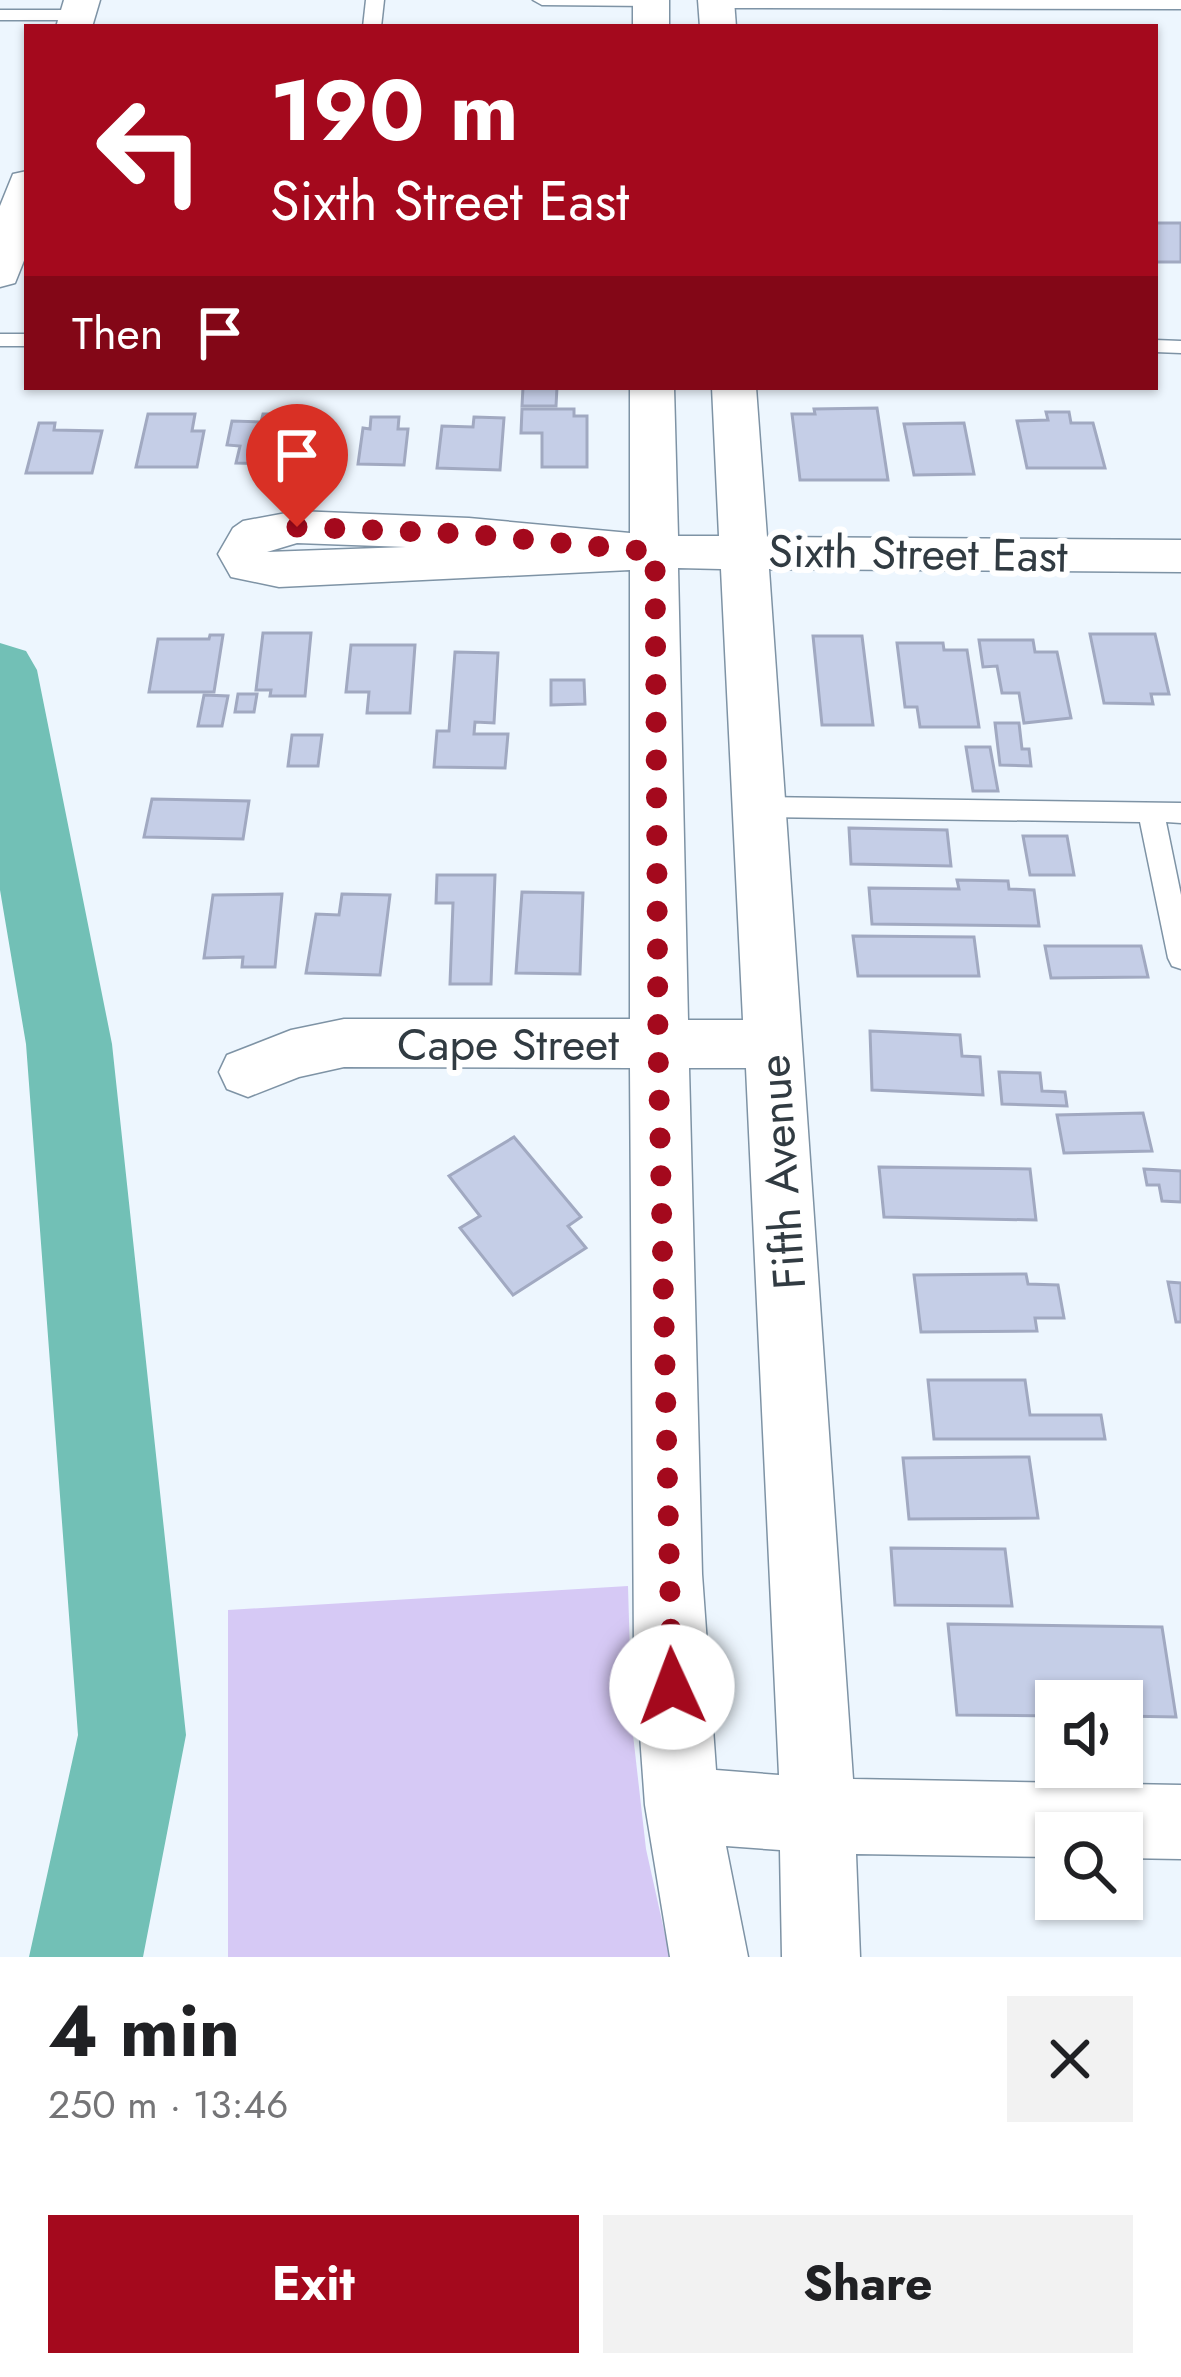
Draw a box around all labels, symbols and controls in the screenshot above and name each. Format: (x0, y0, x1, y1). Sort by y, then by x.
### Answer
text: 190 m (270, 50, 519, 172)
icon: left (72, 72, 228, 228)
text: Sixth Street East (270, 162, 629, 240)
icon: arrive (187, 300, 253, 366)
text: Then (72, 301, 163, 366)
pin (246, 404, 348, 527)
icon: arrive (264, 422, 330, 488)
street label: Sixth Street East (768, 518, 1068, 589)
street label: Cape Street (397, 1012, 619, 1077)
street label: Fifth Avenue (741, 1052, 822, 1292)
position arrow (609, 1624, 735, 1750)
map controls (1035, 1680, 1143, 1920)
button: sound (1035, 1680, 1143, 1788)
button: search (1035, 1812, 1143, 1920)
text: 4 min (48, 1979, 240, 2083)
button: close (1007, 1996, 1133, 2122)
text: 250 m · 13:46 (48, 2076, 289, 2133)
button: Exit (48, 2215, 579, 2353)
button: Share (603, 2215, 1133, 2353)

